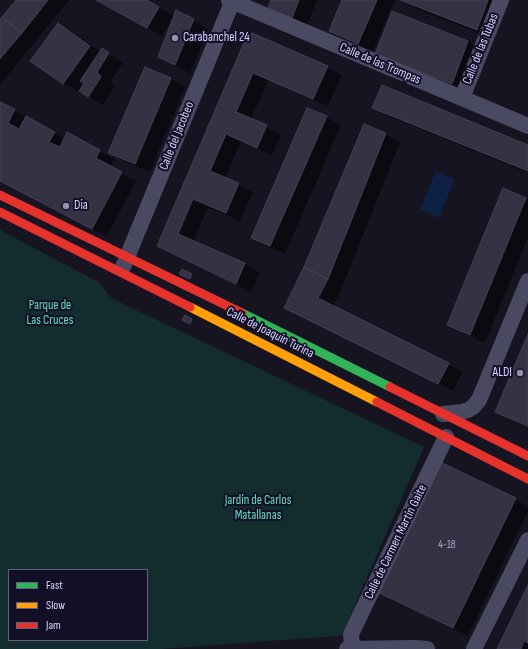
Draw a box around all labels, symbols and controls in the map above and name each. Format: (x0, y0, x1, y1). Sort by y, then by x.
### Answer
street label: Calle de las Tubas (460, 11, 502, 87)
place label: Carabanchel 24 (183, 30, 250, 46)
marker: Carabanchel 24 (170, 33, 180, 43)
street label: Calle de las Trompas (337, 40, 423, 88)
street label: Calle del Jacobeo (156, 99, 198, 173)
place label: Dia (74, 198, 88, 214)
marker: Dia (61, 201, 71, 211)
park label: Parque de Las Cruces (26, 298, 74, 329)
street label: Calle de Joaquín Turina (224, 304, 316, 362)
place label: ALDI (493, 365, 512, 381)
marker: ALDI (515, 368, 525, 378)
street label: Calle de Carmen Martín Gaite (361, 482, 431, 602)
park label: Jardín de Carlos Matallanas (225, 493, 291, 524)
house number: 4-18 (438, 538, 456, 552)
legend (8, 569, 148, 641)
text: Fast (46, 578, 63, 593)
text: Slow (46, 598, 65, 613)
text: Jam (46, 618, 61, 633)

